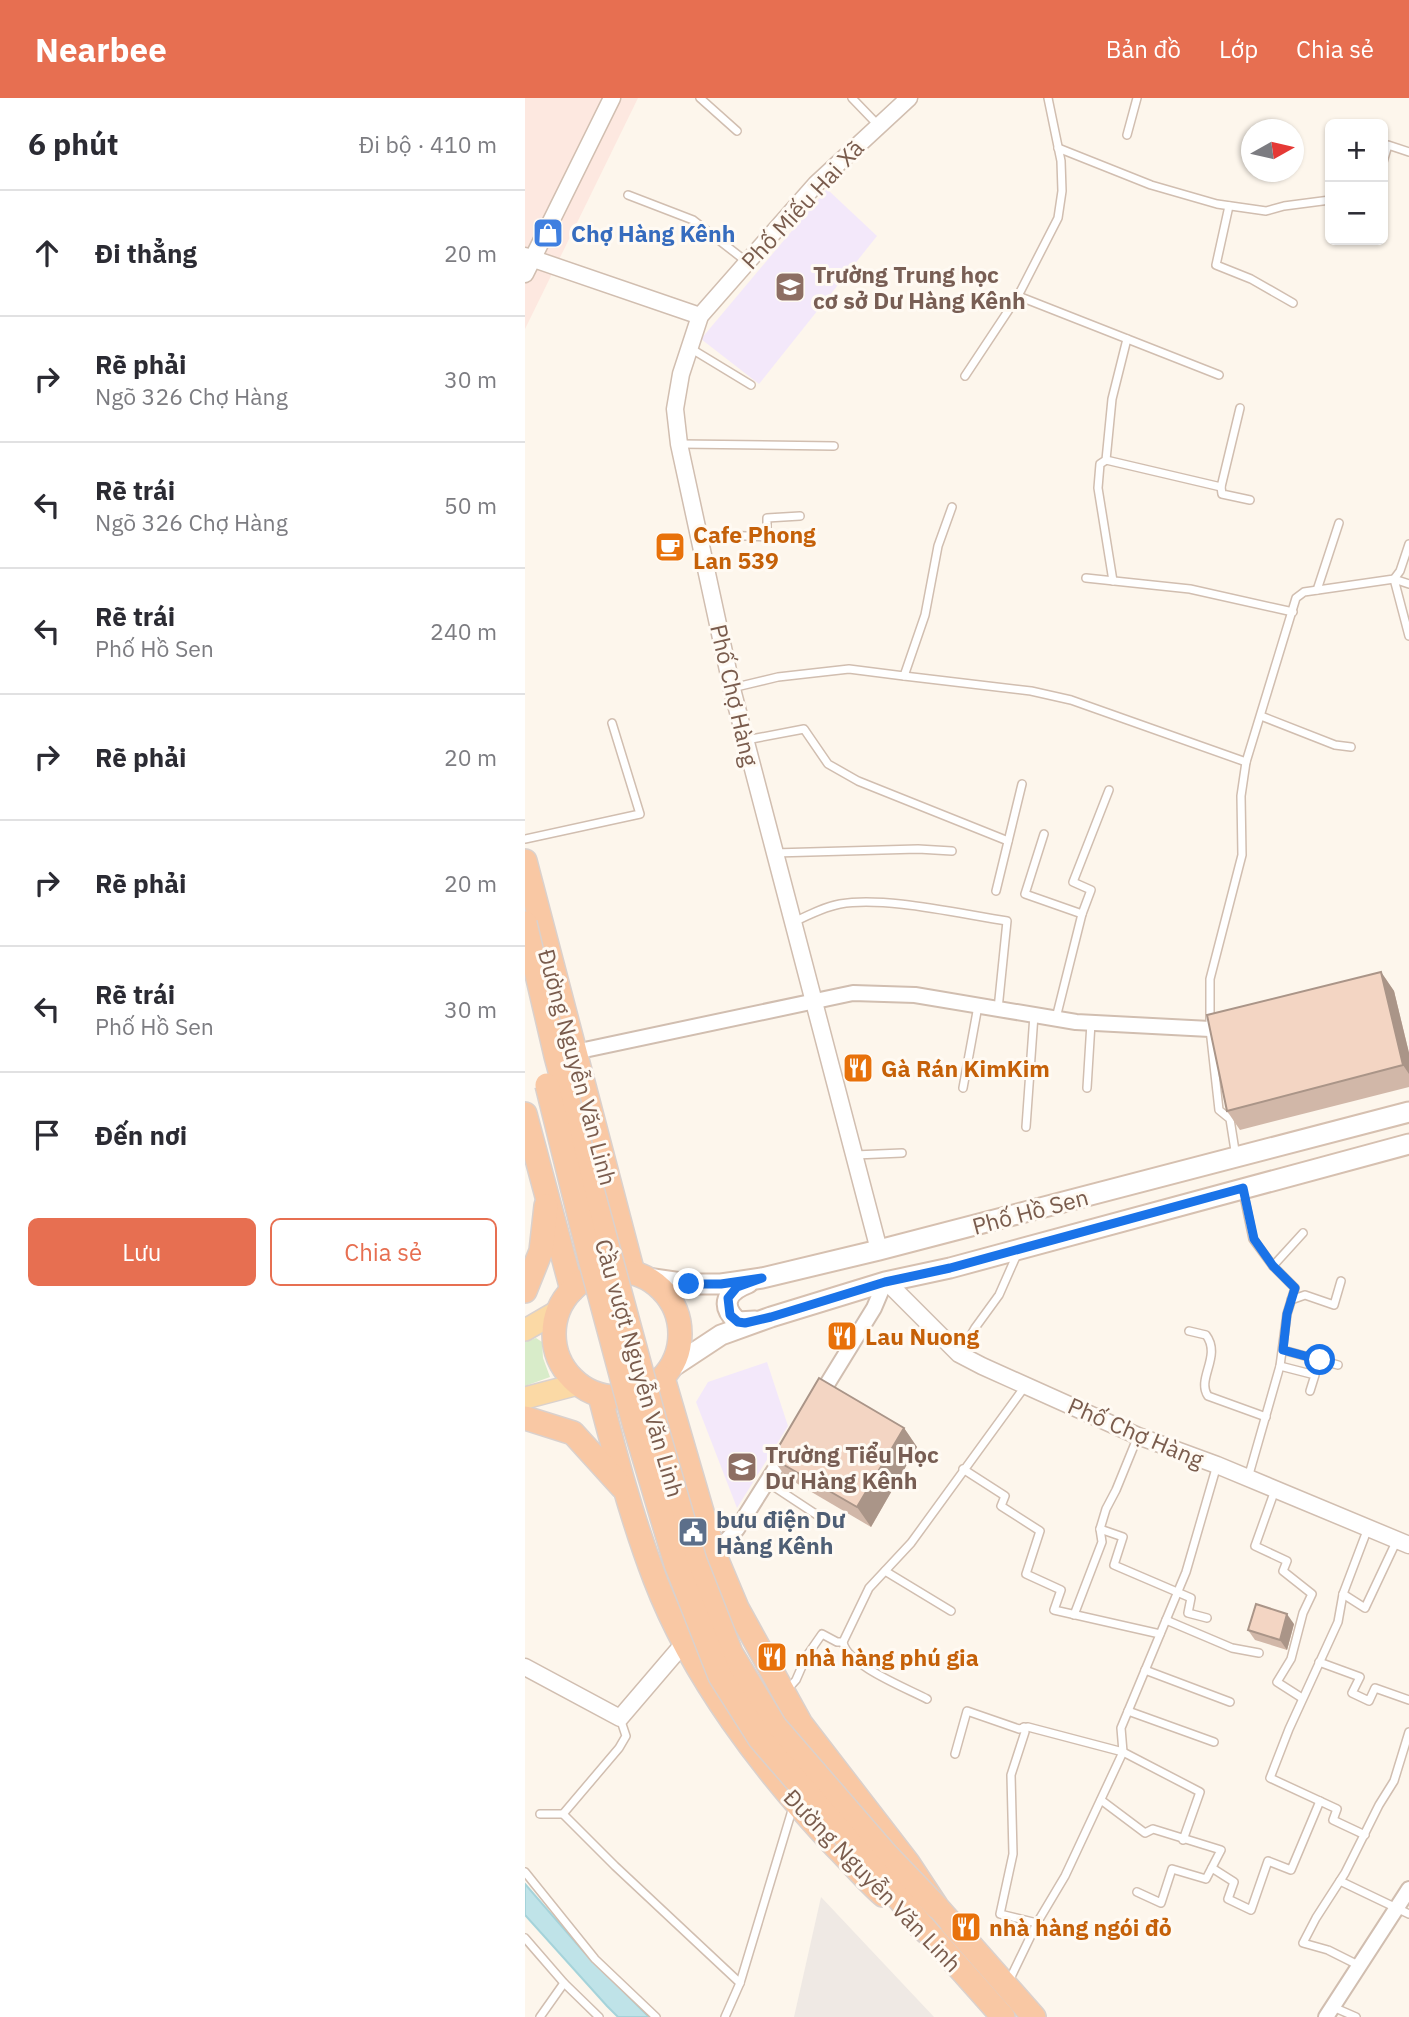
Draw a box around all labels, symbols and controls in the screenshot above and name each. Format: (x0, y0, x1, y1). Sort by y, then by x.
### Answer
text: Nearbee (35, 28, 167, 71)
text: Bản đồ (1106, 33, 1181, 65)
text: Lớp (1219, 33, 1258, 65)
text: Chia sẻ (1296, 33, 1374, 65)
north arrow (1241, 119, 1304, 182)
map controls (1325, 119, 1388, 245)
button: + (1325, 119, 1388, 182)
text: 6 phút (28, 124, 119, 163)
text: Đi bộ · 410 m (359, 129, 497, 159)
street label: Phố Miếu Hai Xã (734, 133, 870, 275)
button: − (1325, 182, 1388, 245)
shop icon: Chợ Hàng Kênh (531, 216, 565, 250)
place label: Chợ Hàng Kênh (571, 218, 735, 248)
icon: ahead (28, 234, 66, 272)
text: Đi thẳng (95, 236, 197, 270)
text: 20 m (444, 238, 497, 268)
place label: Trường Trung học cơ sở Dư Hàng Kênh (813, 259, 1026, 315)
school or university icon: Trường Trung học cơ sở Dư Hàng Kênh (773, 270, 807, 304)
text: Rẽ phải (95, 347, 186, 381)
icon: right (28, 360, 66, 398)
text: 30 m (444, 364, 497, 394)
text: Ngõ 326 Chợ Hàng (95, 381, 288, 411)
text: Rẽ trái (95, 473, 175, 507)
icon: left (28, 486, 66, 524)
text: 50 m (444, 490, 497, 520)
text: Ngõ 326 Chợ Hàng (95, 507, 288, 537)
place label: Cafe Phong Lan 539 (693, 519, 816, 575)
cafe icon: Cafe Phong Lan 539 (653, 530, 687, 564)
text: Rẽ trái (95, 599, 175, 633)
icon: left (28, 612, 66, 650)
text: 240 m (430, 616, 497, 646)
street label: Phố Chợ Hàng (704, 621, 766, 769)
text: Phố Hồ Sen (95, 633, 214, 663)
icon: right (28, 738, 66, 776)
text: Rẽ phải (95, 740, 186, 774)
text: 20 m (444, 742, 497, 772)
icon: right (28, 864, 66, 902)
text: Rẽ phải (95, 866, 186, 900)
text: 20 m (444, 868, 497, 898)
street label: Đường Nguyễn Văn Linh (532, 946, 624, 1188)
text: Rẽ trái (95, 977, 175, 1011)
icon: left (28, 990, 66, 1028)
text: 30 m (444, 994, 497, 1024)
text: Phố Hồ Sen (95, 1011, 214, 1041)
restaurant icon: Gà Rán KimKim (841, 1051, 875, 1085)
place label: Gà Rán KimKim (881, 1053, 1050, 1083)
icon: arrive (28, 1116, 66, 1154)
text: Đến nơi (95, 1118, 187, 1152)
street label: Phố Hồ Sen (969, 1181, 1091, 1241)
button: Lưu (28, 1218, 256, 1286)
button: Chia sẻ (270, 1218, 497, 1286)
street label: Cầu vượt Nguyễn Văn Linh (589, 1235, 691, 1501)
route end (673, 1268, 704, 1299)
restaurant icon: Lau Nuong (825, 1319, 859, 1353)
place label: Lau Nuong (865, 1321, 980, 1351)
route start (1304, 1344, 1335, 1375)
street label: Phố Chợ Hàng (1064, 1390, 1208, 1474)
place label: Trường Tiểu Học Dư Hàng Kênh (765, 1439, 939, 1495)
school or university icon: Trường Tiểu Học Dư Hàng Kênh (725, 1450, 759, 1484)
place label: bưu điện Dư Hàng Kênh (716, 1504, 846, 1560)
public building icon: bưu điện Dư Hàng Kênh (676, 1515, 710, 1549)
restaurant icon: nhà hàng phú gia (755, 1640, 789, 1674)
place label: nhà hàng phú gia (795, 1642, 979, 1672)
street label: Đường Nguyễn Văn Linh (778, 1782, 968, 1978)
restaurant icon: nhà hàng ngói đỏ (949, 1910, 983, 1944)
place label: nhà hàng ngói đỏ (989, 1912, 1172, 1942)

